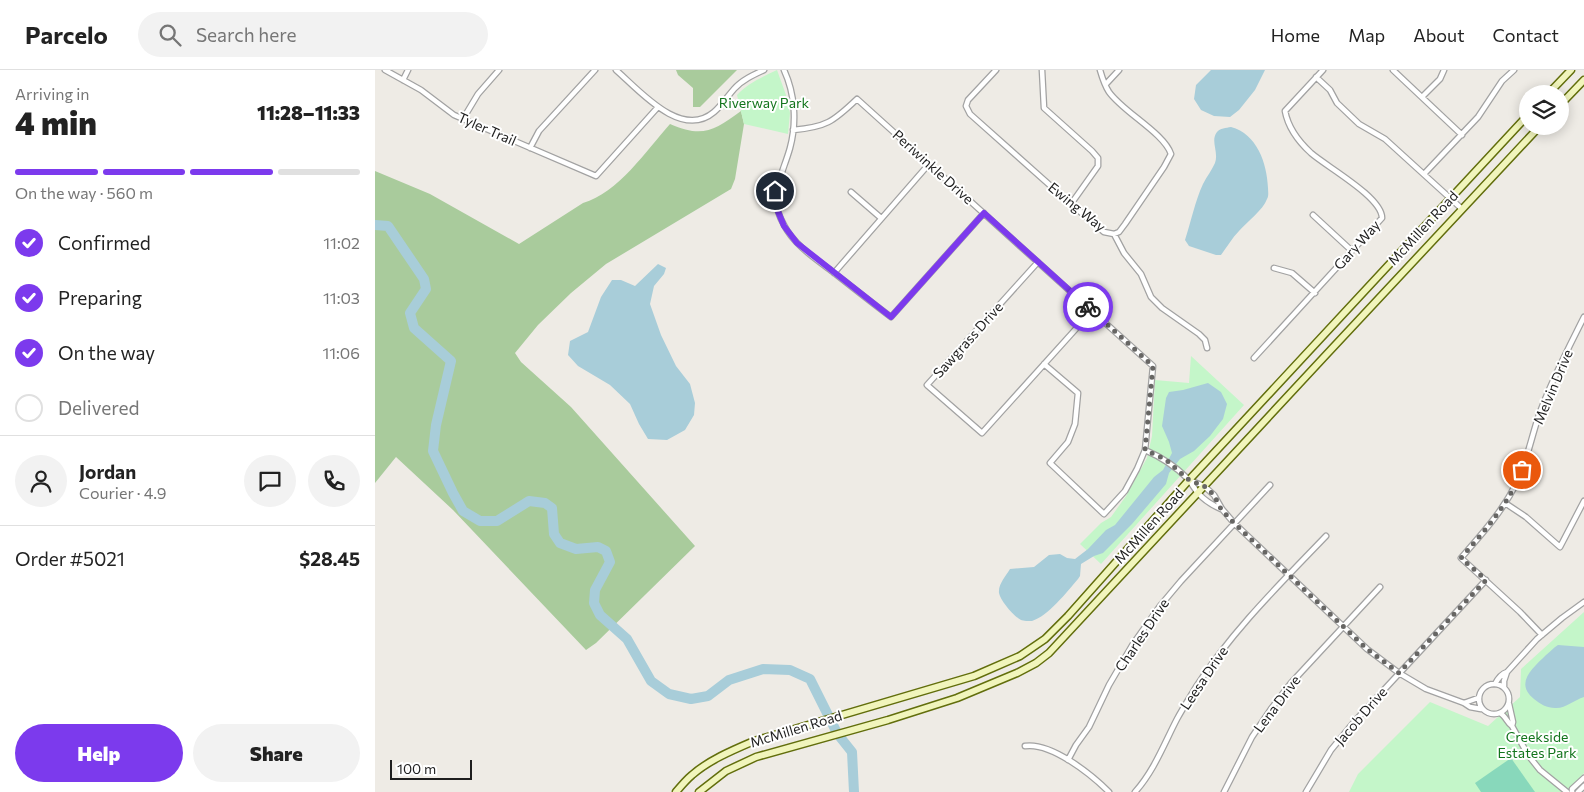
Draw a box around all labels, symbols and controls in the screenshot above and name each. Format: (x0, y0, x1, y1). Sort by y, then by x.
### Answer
search box (138, 12, 488, 57)
text: Parcelo (25, 20, 108, 49)
icon: search (156, 21, 184, 49)
text: Search here (196, 23, 296, 46)
text: Home (1271, 24, 1320, 46)
text: Map (1348, 24, 1385, 46)
text: About (1413, 24, 1465, 46)
text: Contact (1493, 24, 1559, 46)
text: Arriving in (15, 84, 89, 103)
map controls (1519, 85, 1569, 135)
button: layers (1519, 85, 1569, 135)
park label: Riverway Park (719, 94, 810, 111)
text: 11:28–11:33 (257, 101, 360, 124)
text: 4 min (15, 102, 97, 142)
street label: Tyler Trail (455, 108, 519, 149)
street label: Periwinkle Drive (889, 126, 977, 207)
pin (754, 170, 796, 212)
icon: home (761, 177, 789, 205)
street label: Ewing Way (1045, 178, 1110, 235)
text: On the way · 560 m (15, 183, 153, 202)
street label: McMillen Road (1384, 187, 1461, 268)
street label: Gary Way (1330, 216, 1383, 273)
icon: check (15, 229, 43, 257)
text: Confirmed (58, 231, 151, 254)
text: 11:02 (323, 233, 360, 252)
courier (1063, 282, 1113, 332)
icon: check (15, 284, 43, 312)
text: Preparing (58, 286, 142, 309)
text: 11:03 (323, 288, 360, 307)
icon: bike (1074, 293, 1102, 321)
street label: Sawgrass Drive (929, 298, 1006, 381)
icon: check (15, 339, 43, 367)
text: On the way (58, 341, 155, 364)
text: 11:06 (322, 343, 360, 362)
street label: Melvin Drive (1529, 347, 1576, 427)
text: Delivered (58, 396, 139, 419)
pin (1501, 449, 1543, 491)
button: person (15, 455, 67, 507)
button: chat (244, 455, 296, 507)
button: phone (308, 455, 360, 507)
icon: bag (1508, 456, 1536, 484)
text: Jordan (79, 460, 136, 483)
text: Courier · 4.9 (79, 483, 166, 502)
street label: McMillen Road (1110, 485, 1187, 567)
text: Order #5021 (15, 547, 125, 570)
text: $28.45 (299, 547, 360, 570)
street label: Charles Drive (1111, 595, 1172, 674)
street label: Leesa Drive (1176, 643, 1231, 713)
street label: Lena Drive (1250, 672, 1304, 736)
street label: Jacob Drive (1331, 683, 1390, 748)
street label: McMillen Road (748, 706, 844, 751)
button: Help (15, 724, 183, 782)
button: Share (193, 724, 360, 782)
park label: Creekside Estates Park (1497, 728, 1577, 761)
scale bar (390, 757, 473, 780)
text: 100 m (397, 760, 436, 777)

